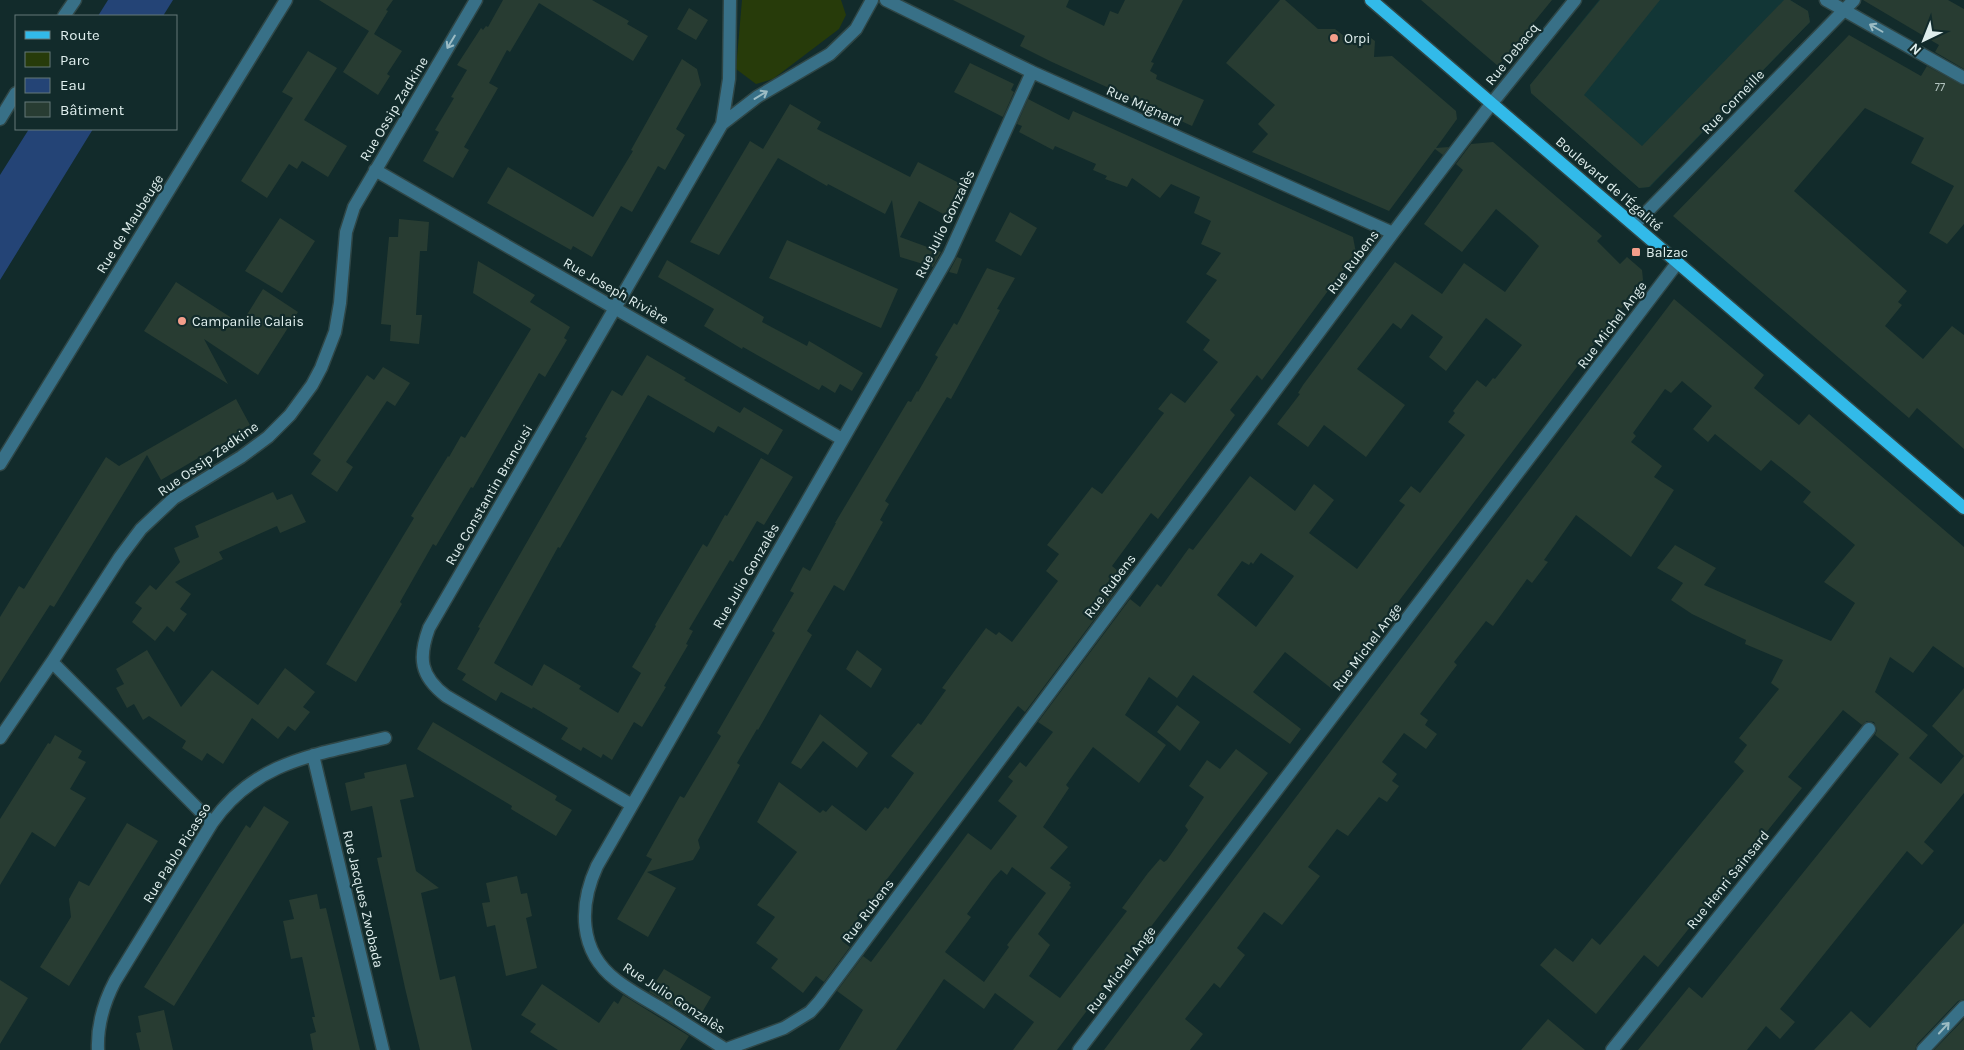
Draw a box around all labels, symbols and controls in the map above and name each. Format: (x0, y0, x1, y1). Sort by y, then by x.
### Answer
legend (15, 15, 178, 130)
north arrow (1899, 15, 1949, 65)
street label: Rue Debacq (1482, 19, 1542, 89)
one-way arrow (1869, 23, 1884, 33)
text: Route (60, 26, 100, 44)
place label: Orpi (1344, 30, 1370, 47)
marker: Orpi (1328, 32, 1340, 44)
one-way arrow (445, 34, 455, 48)
text: N (1906, 39, 1925, 59)
text: Parc (60, 51, 90, 69)
street label: Rue Ossip Zadkine (356, 54, 432, 164)
street label: Rue Corneille (1698, 66, 1768, 138)
text: Eau (60, 76, 86, 94)
house number: 77 (1935, 81, 1945, 94)
street label: Rue Mignard (1104, 82, 1184, 130)
one-way arrow (754, 89, 768, 99)
text: Bâtiment (60, 101, 124, 119)
street label: Boulevard de l'Égalité (1552, 132, 1667, 235)
street label: Rue Julio Gonzalès (911, 167, 979, 281)
street label: Rue de Maubeuge (93, 171, 167, 277)
street label: Rue Rubens (1323, 227, 1383, 297)
place label: Balzac (1646, 244, 1688, 261)
marker: Balzac (1630, 246, 1642, 258)
street label: Rue Joseph Rivière (560, 254, 672, 328)
street label: Rue Michel Ange (1574, 278, 1650, 372)
place label: Campanile Calais (192, 313, 304, 330)
marker: Campanile Calais (176, 315, 188, 327)
street label: Rue Ossip Zadkine (154, 418, 262, 500)
street label: Rue Constantin Brancusi (442, 422, 536, 568)
street label: Rue Julio Gonzalès (709, 520, 783, 632)
street label: Rue Rubens (1080, 551, 1140, 621)
street label: Rue Michel Ange (1329, 600, 1405, 694)
street label: Rue Pablo Picasso (139, 800, 215, 906)
street label: Rue Henri Sainsard (1683, 827, 1773, 933)
street label: Rue Jacques Zwobada (339, 829, 387, 969)
street label: Rue Rubens (838, 876, 898, 946)
street label: Rue Michel Ange (1083, 923, 1159, 1017)
street label: Rue Julio Gonzalès (620, 959, 728, 1037)
one-way arrow (1938, 1022, 1950, 1035)

